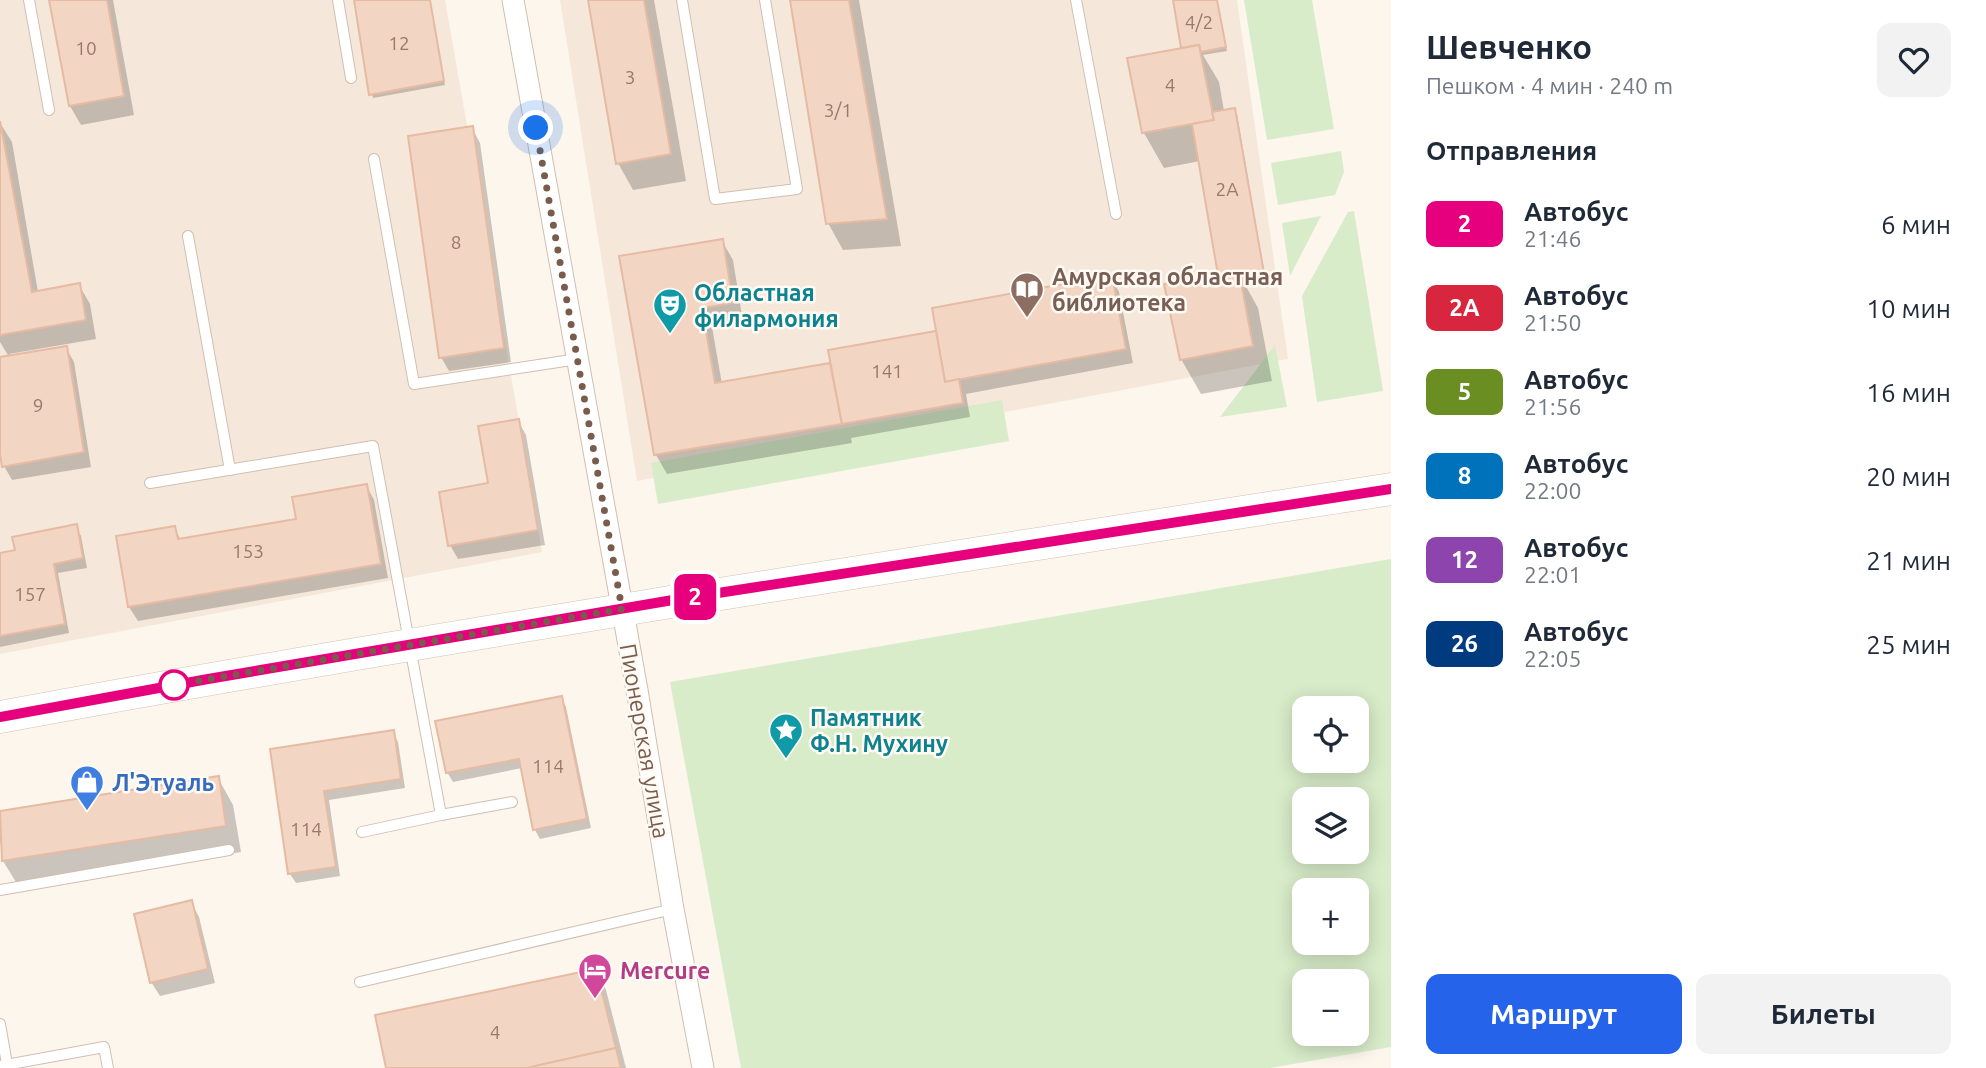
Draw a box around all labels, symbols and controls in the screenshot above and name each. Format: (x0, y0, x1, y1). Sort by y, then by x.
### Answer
house number: 4/2 (1185, 11, 1213, 33)
button: heart (1877, 23, 1951, 97)
text: Шевченко (1426, 28, 1592, 65)
house number: 12 (388, 32, 410, 54)
house number: 10 (75, 37, 97, 59)
house number: 3 (625, 66, 635, 88)
text: Пешком · 4 мин · 240 m (1426, 73, 1673, 98)
house number: 4 (1165, 74, 1175, 96)
house number: 3/1 (824, 99, 852, 121)
your location (518, 110, 553, 145)
text: Отправления (1426, 136, 1597, 165)
house number: 2А (1215, 178, 1239, 200)
text: Автобус (1524, 197, 1628, 226)
text: 2 (1458, 210, 1471, 237)
text: 6 мин (1881, 210, 1951, 239)
text: 21:46 (1524, 226, 1582, 251)
house number: 8 (451, 231, 461, 253)
place label: Амурская областная библиотека (1052, 264, 1283, 315)
library icon: Амурская областная библиотека (1008, 270, 1046, 319)
place label: Областная филармония (694, 280, 839, 331)
text: Автобус (1524, 281, 1628, 310)
theatre icon: Областная филармония (651, 286, 689, 335)
text: 2А (1449, 294, 1480, 321)
text: 10 мин (1866, 294, 1951, 323)
text: 21:50 (1524, 310, 1582, 335)
house number: 141 (871, 360, 903, 382)
text: Автобус (1524, 365, 1628, 394)
text: 5 (1458, 378, 1471, 405)
text: 16 мин (1866, 378, 1951, 407)
house number: 9 (33, 394, 43, 416)
text: 21:56 (1524, 394, 1582, 419)
text: Автобус (1524, 449, 1628, 478)
text: 8 (1458, 462, 1471, 489)
text: 20 мин (1866, 462, 1951, 491)
text: 22:00 (1524, 478, 1582, 503)
text: Автобус (1524, 533, 1628, 562)
house number: 153 (232, 540, 264, 562)
text: 12 (1451, 546, 1478, 573)
text: 21 мин (1866, 546, 1951, 575)
text: 22:01 (1524, 562, 1582, 587)
line badge: 2 (672, 574, 718, 620)
house number: 157 (14, 583, 46, 605)
text: 2 (688, 583, 702, 610)
text: Автобус (1524, 617, 1628, 646)
text: 26 (1451, 630, 1478, 657)
text: 25 мин (1866, 630, 1951, 659)
street label: Пионерская улица (616, 642, 674, 840)
text: 22:05 (1524, 646, 1582, 671)
unlabelled marker (159, 670, 189, 700)
map controls (1292, 696, 1369, 1046)
button: locate (1292, 696, 1369, 773)
place label: Памятник Ф.Н. Мухину (810, 705, 948, 756)
place icon: Памятник Ф.Н. Мухину (767, 711, 805, 760)
house number: 114 (532, 755, 564, 777)
shop icon: Л'Этуаль (68, 763, 106, 812)
place label: Л'Этуаль (112, 770, 214, 795)
button: layers (1292, 787, 1369, 864)
house number: 114 (290, 818, 322, 840)
button: + (1292, 878, 1369, 955)
hotel icon: Mercure (576, 951, 614, 1000)
place label: Mercure (620, 958, 710, 983)
button: − (1292, 969, 1369, 1046)
button: Маршрут (1426, 974, 1682, 1054)
button: Билеты (1696, 974, 1951, 1054)
house number: 4 (490, 1021, 500, 1043)

